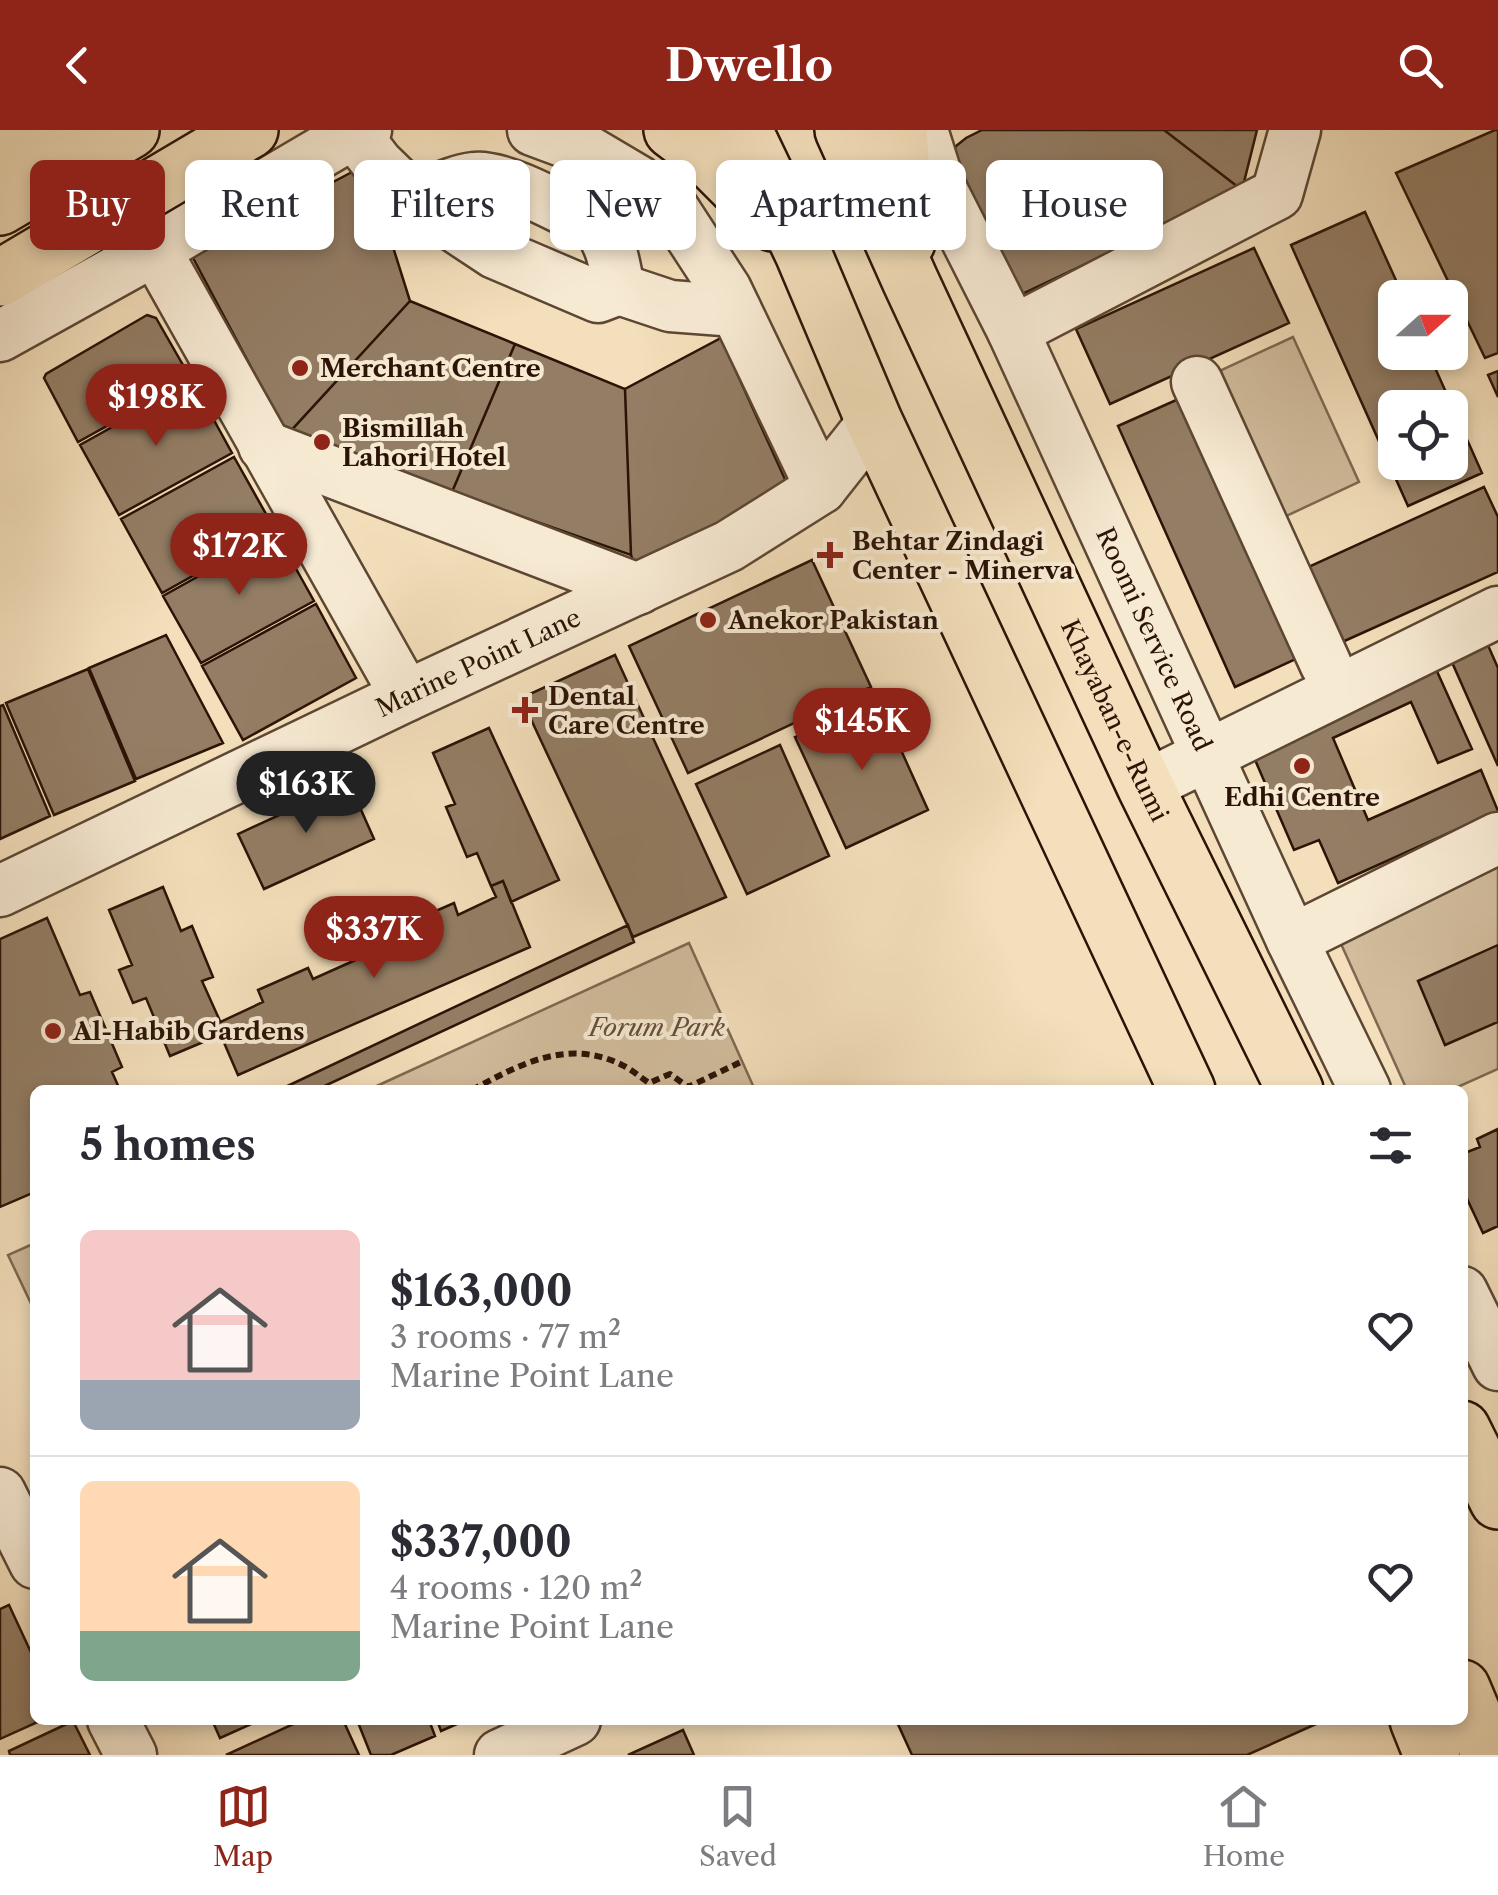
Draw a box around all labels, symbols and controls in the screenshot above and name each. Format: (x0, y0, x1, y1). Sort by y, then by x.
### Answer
text: Dwello (665, 37, 833, 93)
icon: back (50, 38, 105, 93)
icon: search (1393, 38, 1448, 93)
chip: Buy (30, 160, 165, 250)
chip: Rent (185, 160, 334, 250)
chip: Filters (354, 160, 530, 250)
chip: New (550, 160, 696, 250)
chip: Apartment (716, 160, 966, 250)
chip: House (986, 160, 1163, 250)
north arrow (1378, 280, 1468, 370)
map controls (1378, 280, 1468, 480)
place label: Merchant Centre (320, 353, 541, 384)
marker: Merchant Centre (289, 357, 311, 379)
pin: $198K (86, 364, 226, 449)
text: $198K (108, 377, 204, 416)
button: locate (1378, 390, 1468, 480)
place label: Bismillah Lahori Hotel (342, 413, 506, 473)
marker: Bismillah Lahori Hotel (311, 431, 333, 453)
pin: $172K (169, 513, 309, 598)
street label: Roomi Service Road (1089, 522, 1218, 756)
text: $172K (192, 526, 286, 565)
place label: Behtar Zindagi Center - Minerva (852, 526, 1074, 586)
marker: Behtar Zindagi Center - Minerva (817, 542, 843, 568)
street label: Marine Point Lane (371, 602, 586, 724)
place label: Anekor Pakistan (727, 605, 939, 636)
marker: Anekor Pakistan (697, 609, 719, 631)
street label: Khayaban-e-Rumi (1054, 615, 1175, 827)
place label: Dental Care Centre (548, 681, 705, 741)
pin: $145K (792, 688, 932, 773)
marker: Dental Care Centre (512, 697, 538, 723)
text: $145K (815, 701, 909, 740)
pin: $163K (236, 751, 376, 836)
marker: Edhi Centre (1291, 755, 1313, 777)
text: $163K (258, 764, 354, 803)
place label: Edhi Centre (1224, 782, 1380, 813)
pin: $337K (304, 896, 444, 981)
text: $337K (326, 909, 422, 948)
park label: Forum Park (587, 1012, 725, 1043)
place label: Al-Habib Gardens (72, 1016, 305, 1047)
marker: Al-Habib Gardens (42, 1020, 64, 1042)
icon: filters (1363, 1118, 1418, 1173)
text: 5 homes (80, 1119, 256, 1171)
text: $163,000 (390, 1265, 573, 1317)
icon: home (160, 1270, 280, 1390)
icon: heart (1363, 1303, 1418, 1358)
text: 3 rooms · 77 m² (390, 1317, 621, 1356)
text: Marine Point Lane (390, 1356, 674, 1395)
text: $337,000 (390, 1516, 572, 1568)
icon: home (160, 1521, 280, 1641)
icon: heart (1363, 1554, 1418, 1609)
text: 4 rooms · 120 m² (390, 1568, 643, 1607)
text: Marine Point Lane (390, 1607, 674, 1646)
tab: Map (213, 1779, 273, 1873)
tab: Saved (699, 1779, 777, 1873)
tab: Home (1203, 1779, 1285, 1873)

